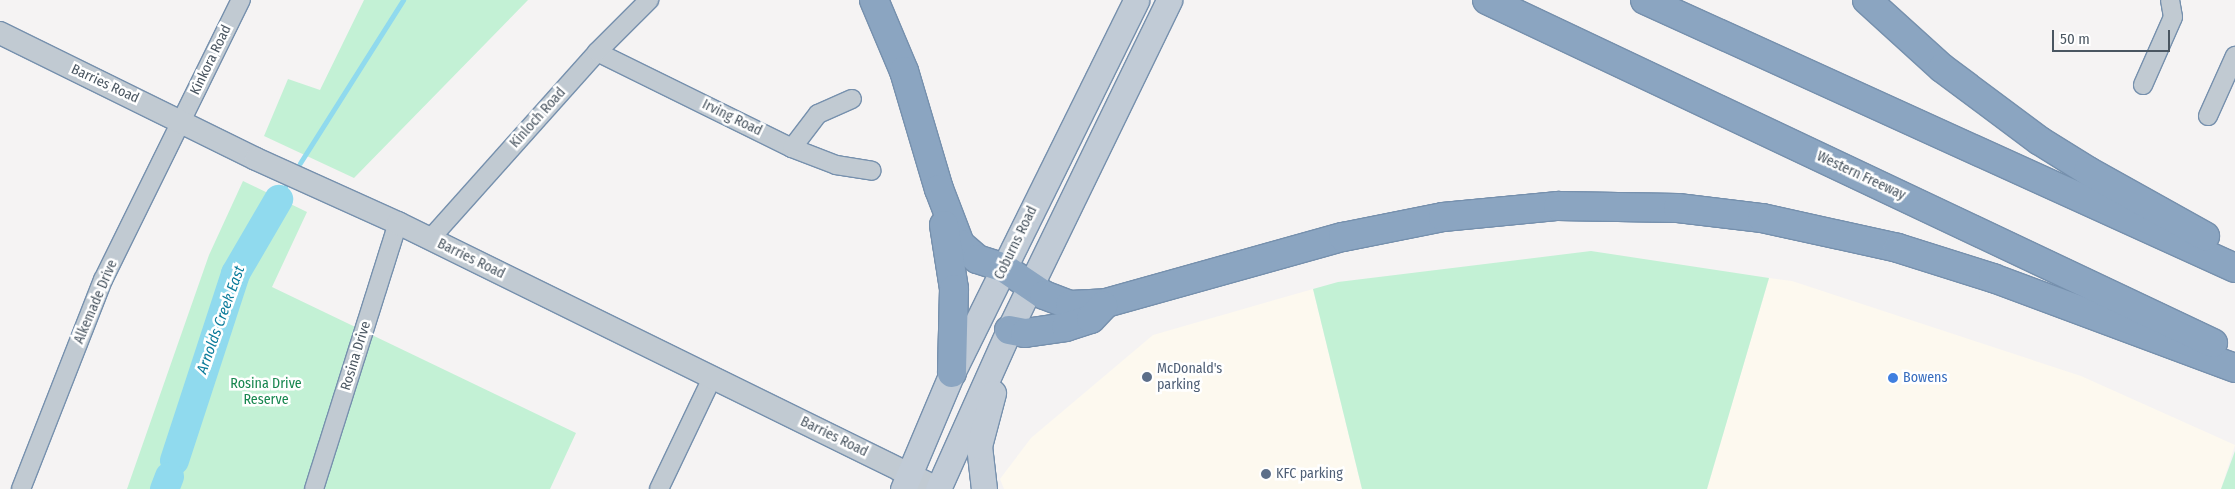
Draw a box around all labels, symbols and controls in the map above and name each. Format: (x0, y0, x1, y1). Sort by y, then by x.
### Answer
scale bar (2055, 20, 2172, 52)
street label: Kinkora Road (187, 22, 235, 98)
text: 50 m (2060, 30, 2090, 48)
street label: Barries Road (68, 61, 142, 107)
street label: Kinloch Road (507, 85, 569, 151)
street label: Irving Road (699, 96, 765, 140)
street label: Western Freeway (1814, 148, 1908, 204)
street label: Coburns Road (991, 204, 1041, 282)
street label: Barries Road (435, 235, 507, 283)
street label: Alkemade Drive (71, 258, 121, 346)
water label: Arnolds Creek East (193, 264, 249, 376)
street label: Rosina Drive (338, 319, 374, 393)
place label: McDonald's parking (1157, 361, 1222, 394)
place label: Bowens (1903, 370, 1947, 386)
marker: McDonald's parking (1141, 371, 1153, 383)
marker: Bowens (1887, 372, 1899, 384)
park label: Rosina Drive Reserve (230, 376, 302, 408)
street label: Barries Road (798, 413, 870, 461)
place label: KFC parking (1276, 466, 1343, 482)
marker: KFC parking (1260, 468, 1272, 480)

